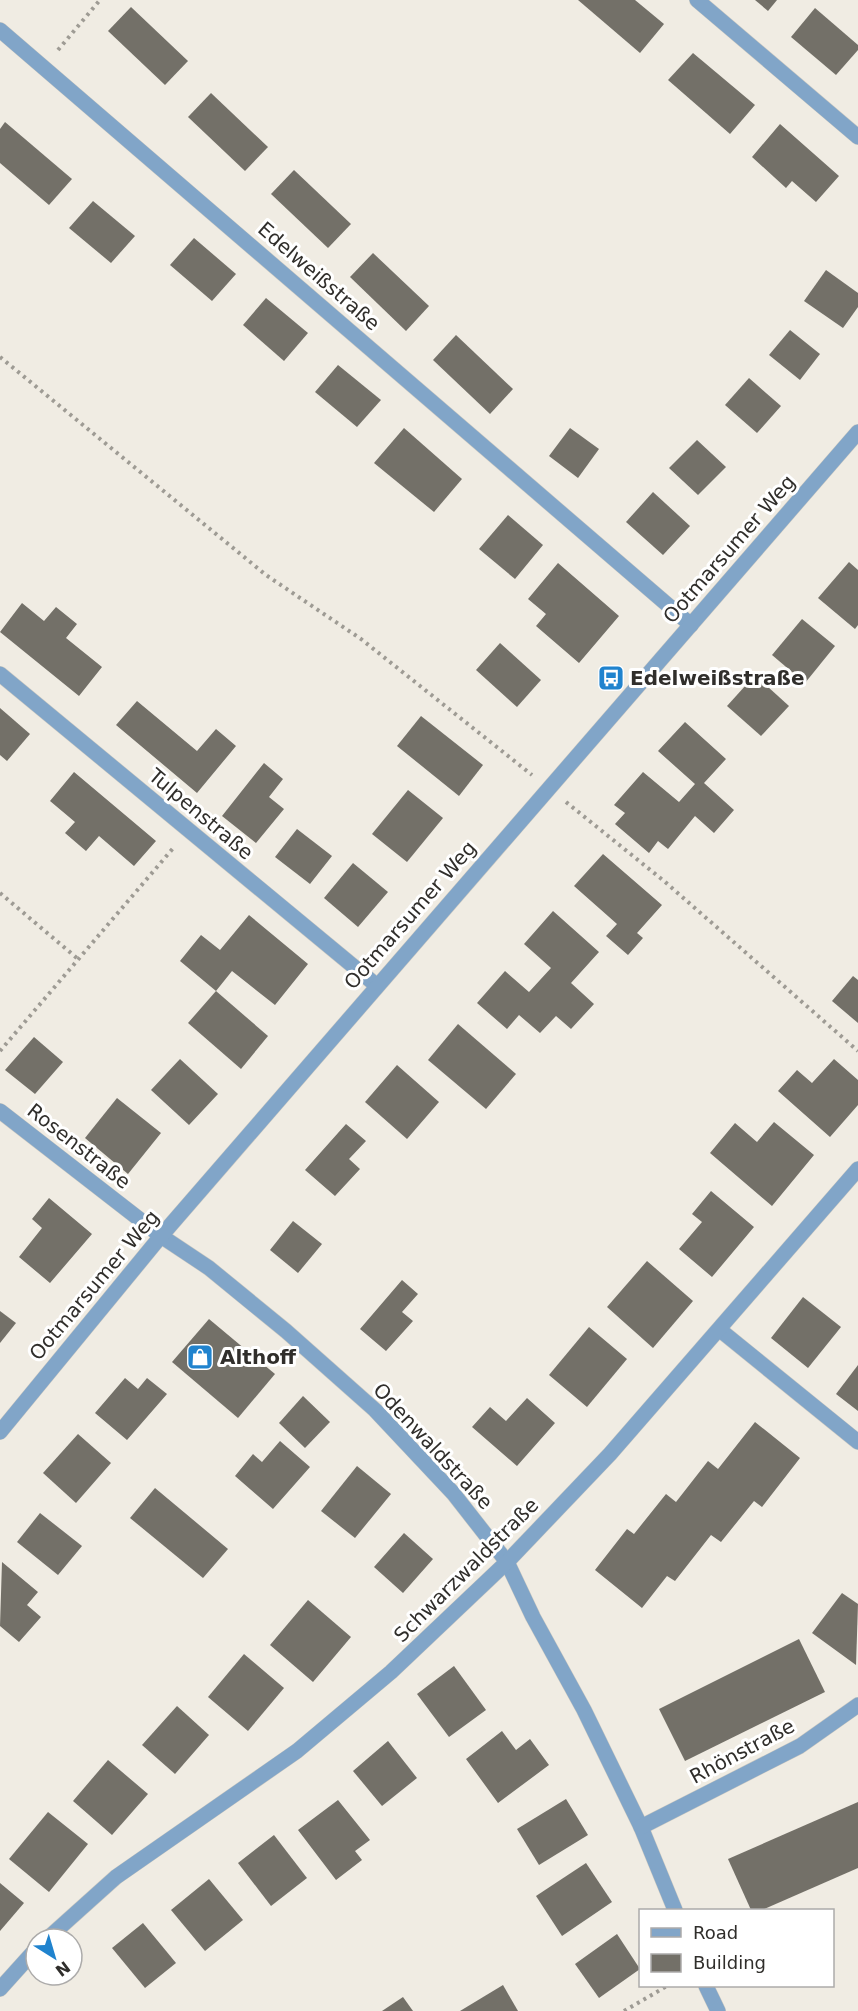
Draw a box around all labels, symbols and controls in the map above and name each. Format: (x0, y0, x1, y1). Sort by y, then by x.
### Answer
street label: Edelweißstraße (253, 217, 385, 335)
street label: Ootmarsumer Weg (658, 470, 800, 628)
bus stop icon: Edelweißstraße (596, 663, 626, 693)
place label: Edelweißstraße (630, 666, 804, 690)
street label: Tulpenstraße (143, 763, 258, 865)
street label: Ootmarsumer Weg (339, 836, 481, 994)
street label: Rosenstraße (23, 1098, 135, 1194)
street label: Ootmarsumer Weg (24, 1205, 164, 1365)
shop icon: Althoff (185, 1342, 215, 1372)
place label: Althoff (220, 1345, 297, 1369)
street label: Odenwaldstraße (368, 1378, 498, 1514)
street label: Schwarzwaldstraße (389, 1493, 543, 1647)
street label: Rhönstraße (686, 1713, 798, 1789)
legend (639, 1909, 834, 1987)
text: Road (693, 1922, 738, 1943)
north arrow (24, 1927, 84, 1987)
text: Building (693, 1952, 766, 1973)
text: N (52, 1957, 74, 1980)

